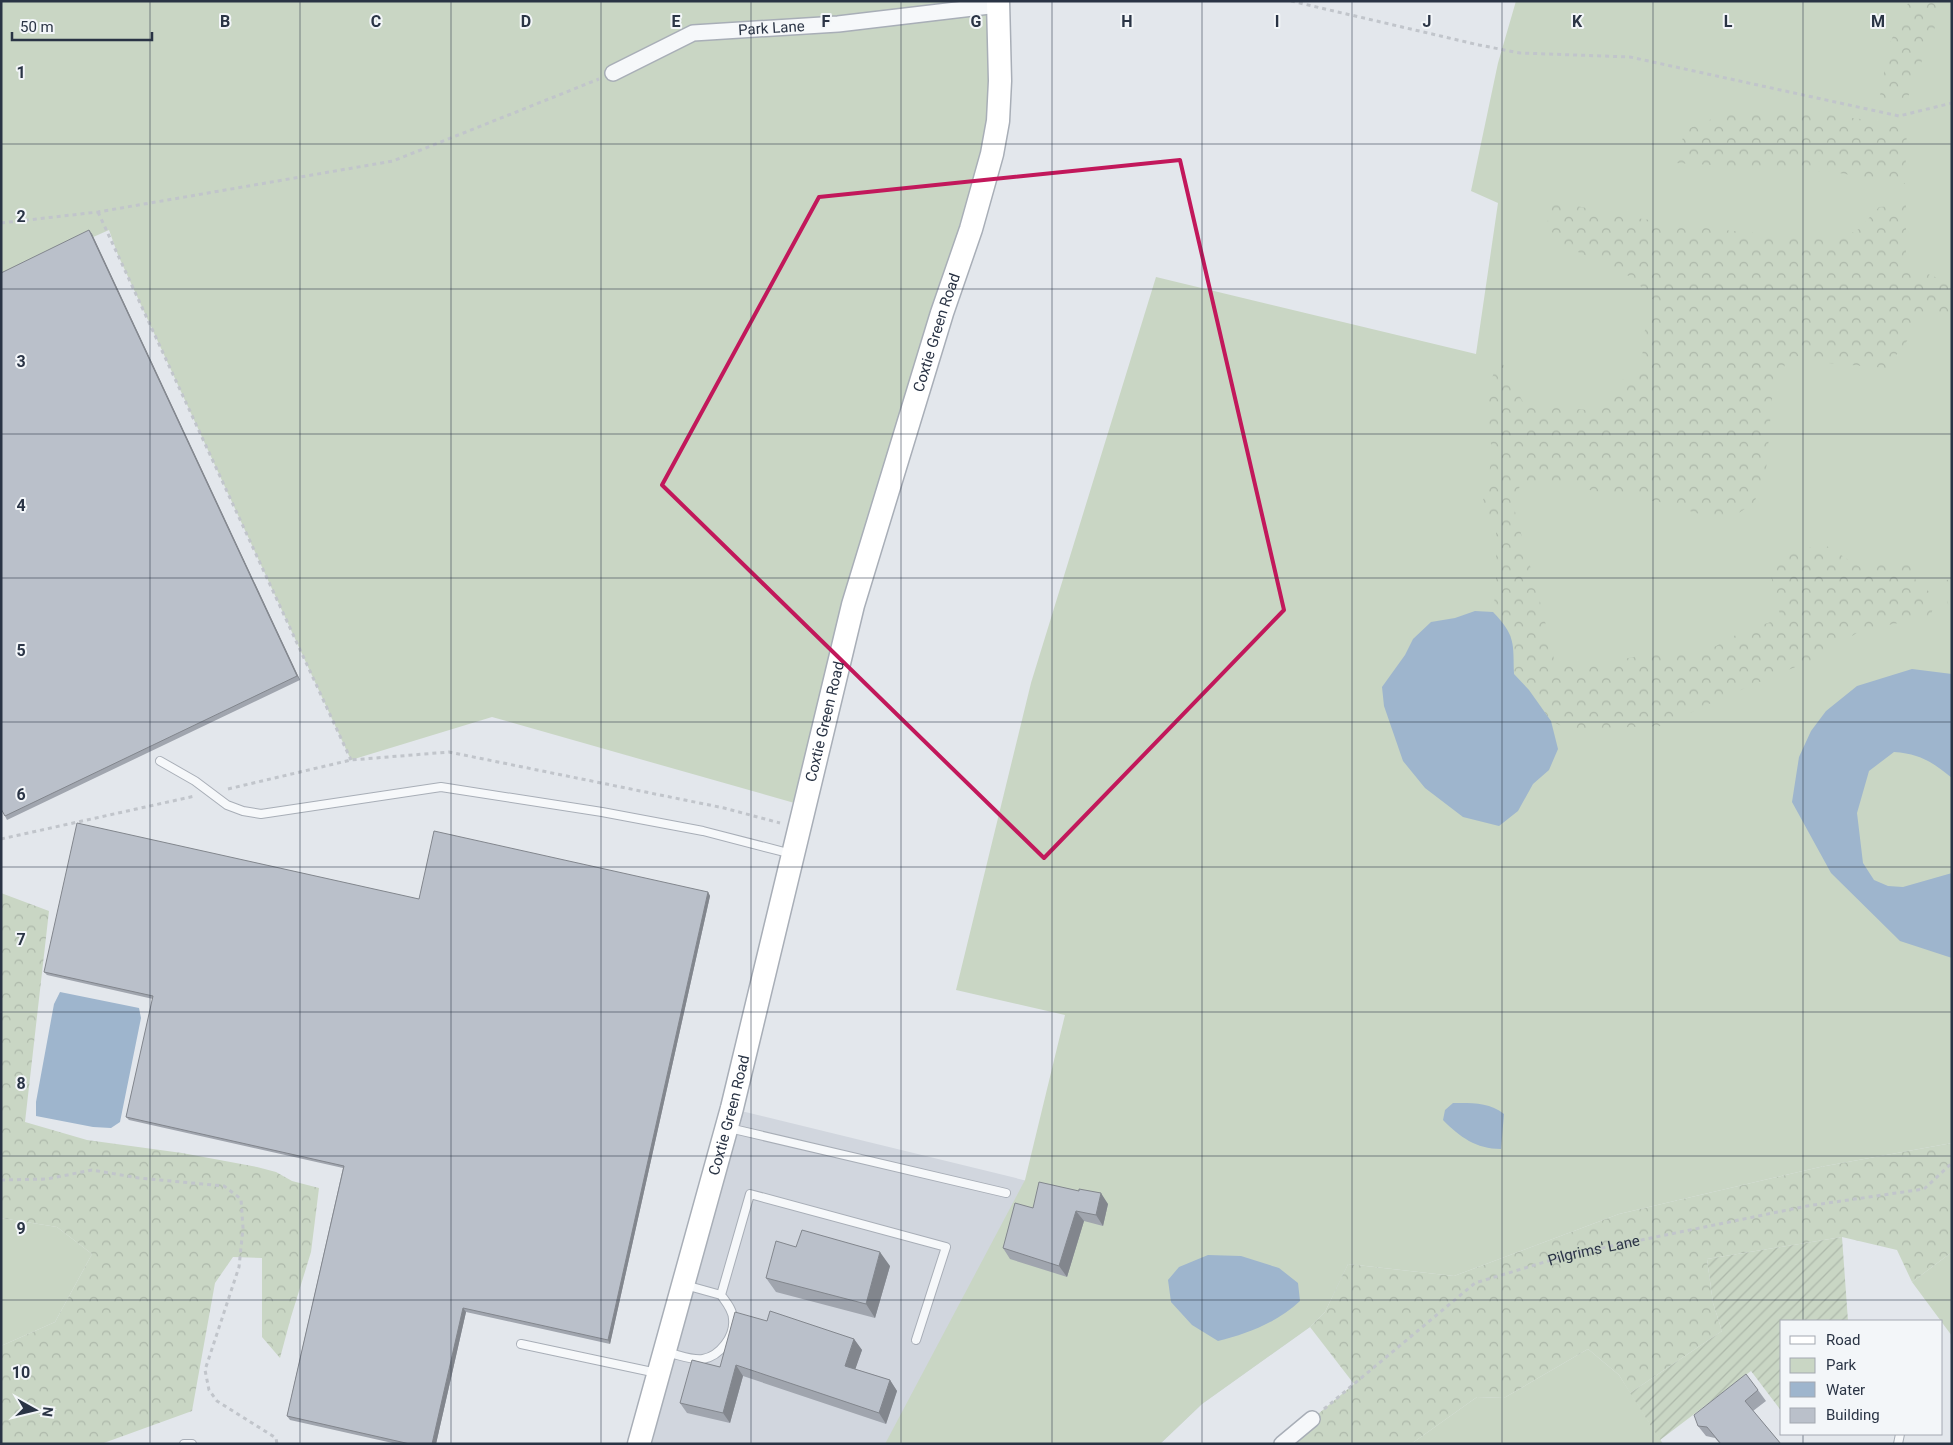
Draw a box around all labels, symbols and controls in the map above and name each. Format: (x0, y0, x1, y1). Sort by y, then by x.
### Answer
scale bar (12, 10, 152, 42)
text: B (220, 12, 230, 31)
text: C (371, 12, 381, 31)
text: D (521, 12, 531, 31)
text: E (672, 12, 681, 31)
text: F (822, 12, 831, 31)
text: G (971, 12, 982, 31)
text: H (1121, 12, 1133, 31)
text: I (1275, 12, 1279, 31)
text: J (1423, 12, 1431, 31)
text: K (1572, 12, 1583, 31)
text: L (1724, 12, 1733, 31)
text: M (1871, 12, 1885, 31)
street label: Park Lane (738, 17, 805, 39)
text: 50 m (20, 18, 54, 36)
text: 1 (16, 63, 26, 82)
text: 2 (16, 207, 26, 226)
street label: Coxtie Green Road (909, 271, 964, 394)
text: 3 (16, 352, 26, 371)
text: 4 (16, 496, 26, 515)
text: 5 (16, 641, 26, 660)
street label: Coxtie Green Road (802, 660, 848, 784)
text: 6 (16, 785, 26, 804)
text: 7 (16, 930, 26, 949)
street label: Coxtie Green Road (705, 1053, 753, 1177)
text: 8 (16, 1074, 26, 1093)
text: 9 (16, 1219, 26, 1238)
street label: Pilgrims' Lane (1546, 1231, 1641, 1270)
legend (1780, 1320, 1943, 1435)
text: Road (1826, 1331, 1860, 1349)
text: Park (1826, 1356, 1857, 1374)
text: 10 (12, 1363, 30, 1382)
text: Water (1826, 1381, 1865, 1399)
north arrow (10, 1385, 60, 1435)
text: N (39, 1406, 56, 1418)
text: Building (1826, 1406, 1880, 1424)

